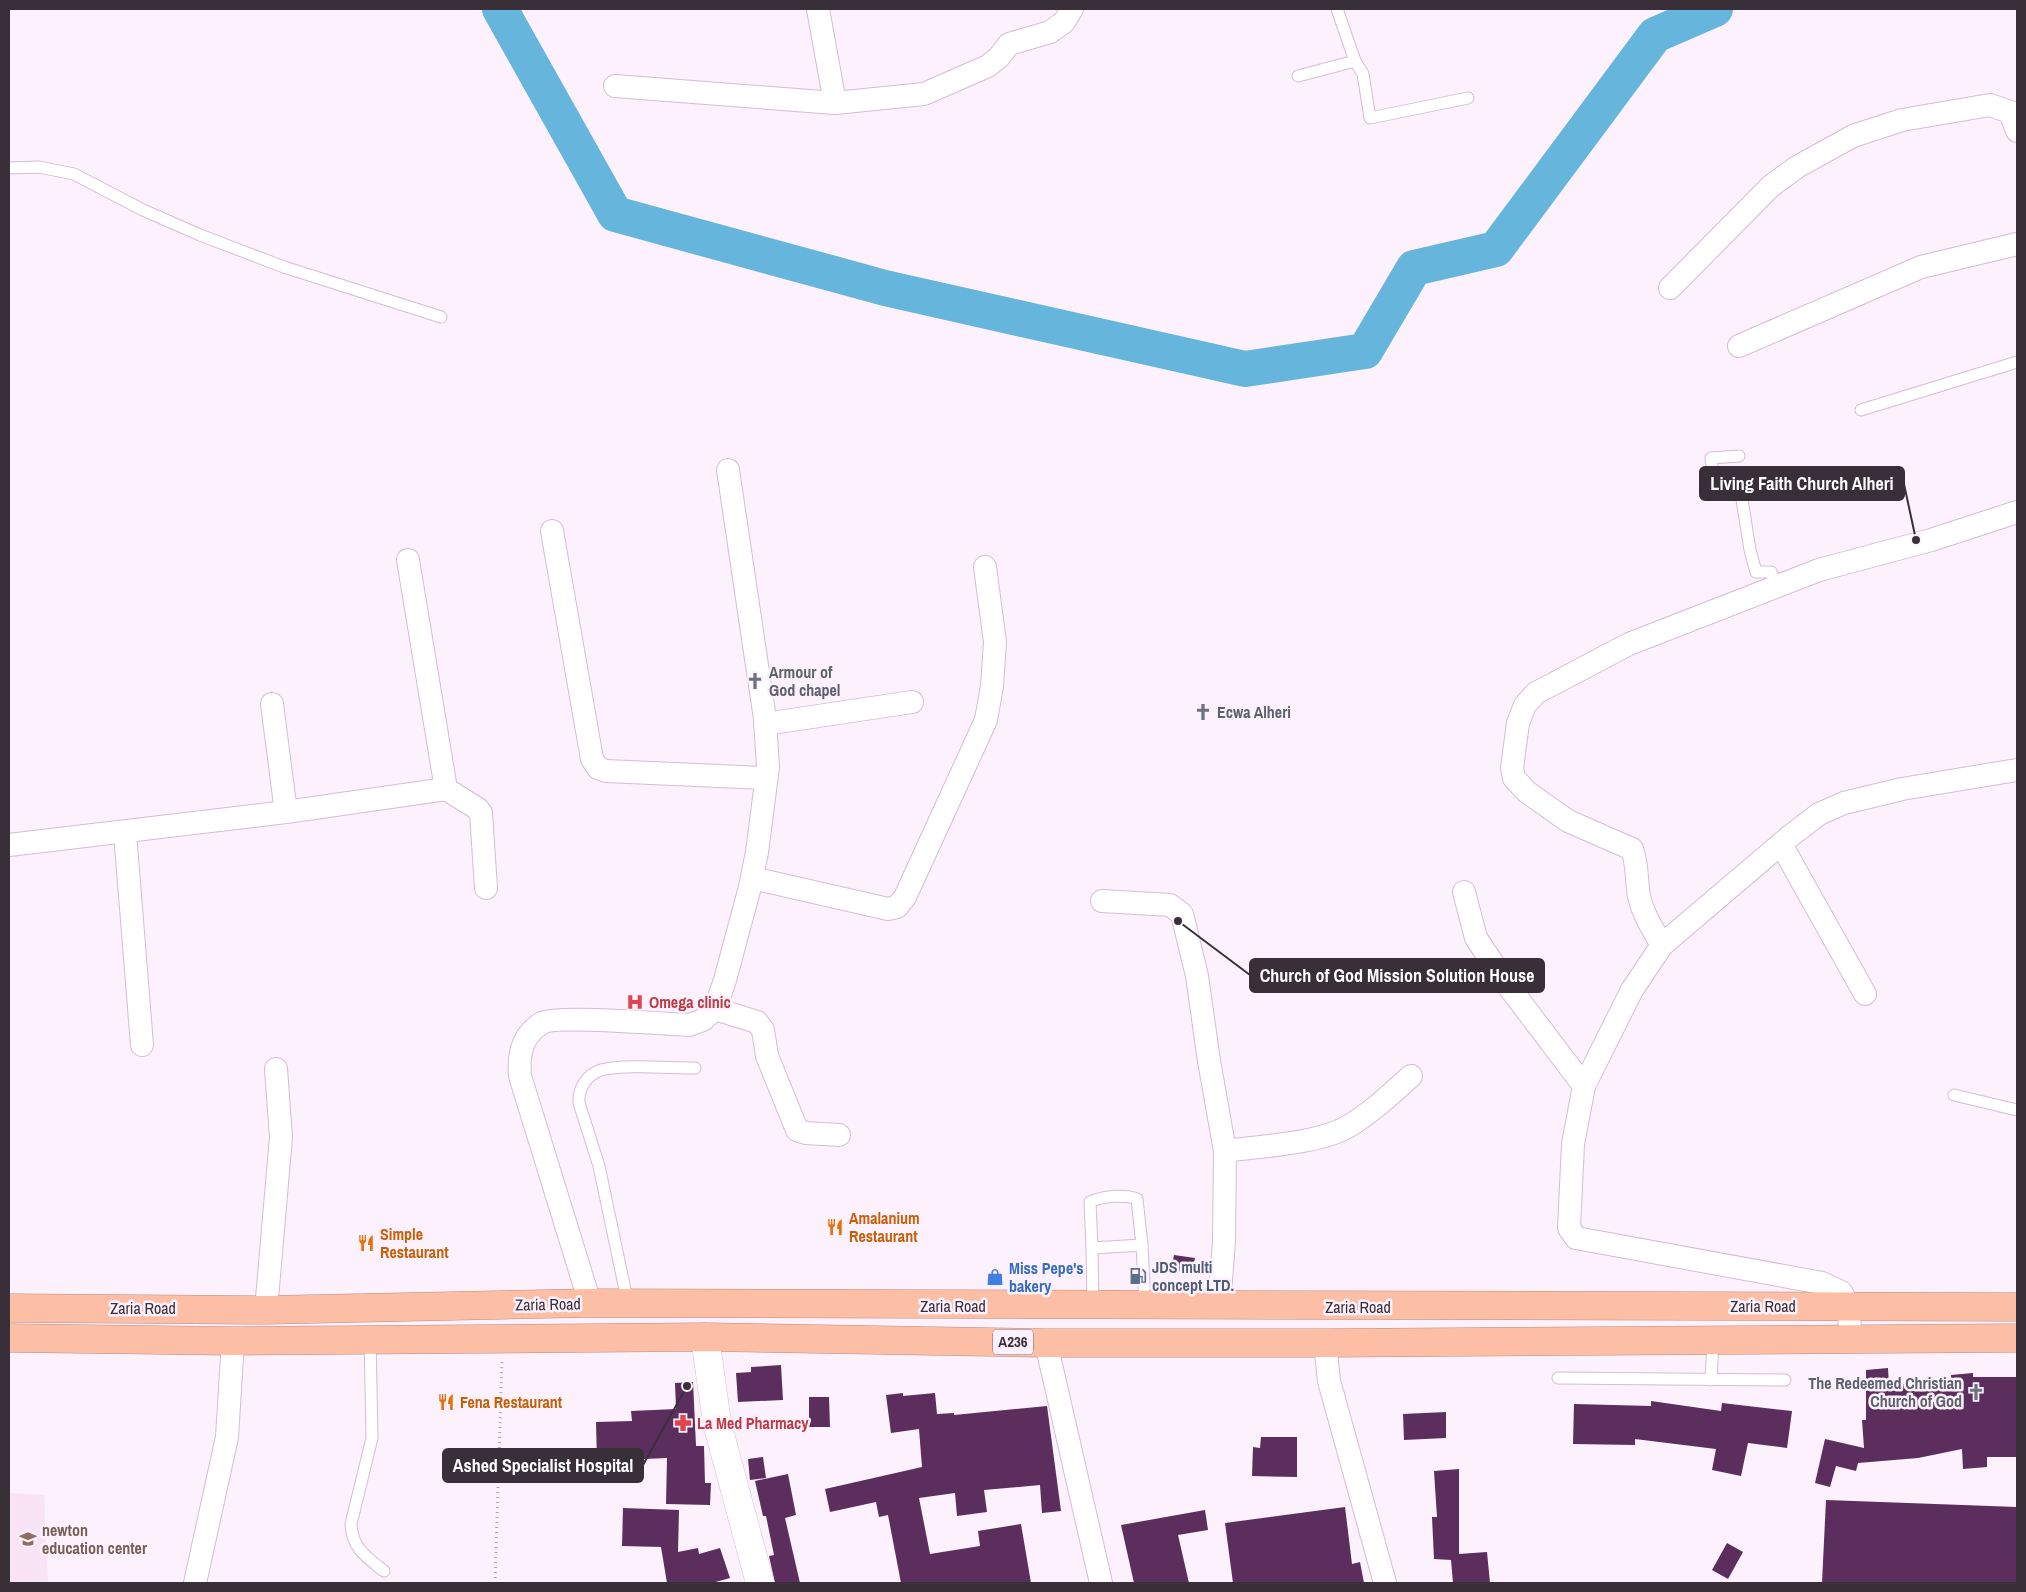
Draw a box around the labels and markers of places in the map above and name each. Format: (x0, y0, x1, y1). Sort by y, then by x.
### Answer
callout: Living Faith Church Alheri (1700, 467, 1904, 500)
place label: Armour of God chapel (769, 661, 840, 701)
church icon: Armour of God chapel (745, 671, 765, 691)
place label: Ecwa Alheri (1217, 701, 1291, 723)
church icon: Ecwa Alheri (1193, 702, 1213, 722)
callout: Church of God Mission Solution House (1250, 959, 1544, 992)
place label: Omega clinic (649, 991, 731, 1013)
hospital icon: Omega clinic (625, 992, 645, 1012)
place label: Amalanium Restaurant (849, 1207, 920, 1247)
restaurant icon: Amalanium Restaurant (825, 1217, 845, 1237)
place label: Simple Restaurant (380, 1223, 449, 1263)
restaurant icon: Simple Restaurant (356, 1233, 376, 1253)
place label: JDS multi concept LTD. (1152, 1256, 1234, 1296)
place label: Miss Pepe's bakery (1009, 1257, 1084, 1297)
fuel station icon: JDS multi concept LTD. (1128, 1266, 1148, 1286)
shop icon: Miss Pepe's bakery (985, 1267, 1005, 1287)
place label: The Redeemed Christian Church of God (1808, 1372, 1962, 1412)
church icon: The Redeemed Christian Church of God (1966, 1382, 1986, 1402)
place label: Fena Restaurant (460, 1391, 563, 1413)
restaurant icon: Fena Restaurant (436, 1392, 456, 1412)
place label: La Med Pharmacy (697, 1412, 809, 1434)
pharmacy icon: La Med Pharmacy (673, 1413, 693, 1433)
callout: Ashed Specialist Hospital (443, 1449, 643, 1482)
place label: newton education center (42, 1519, 148, 1559)
school or university icon: newton education center (18, 1529, 38, 1549)

